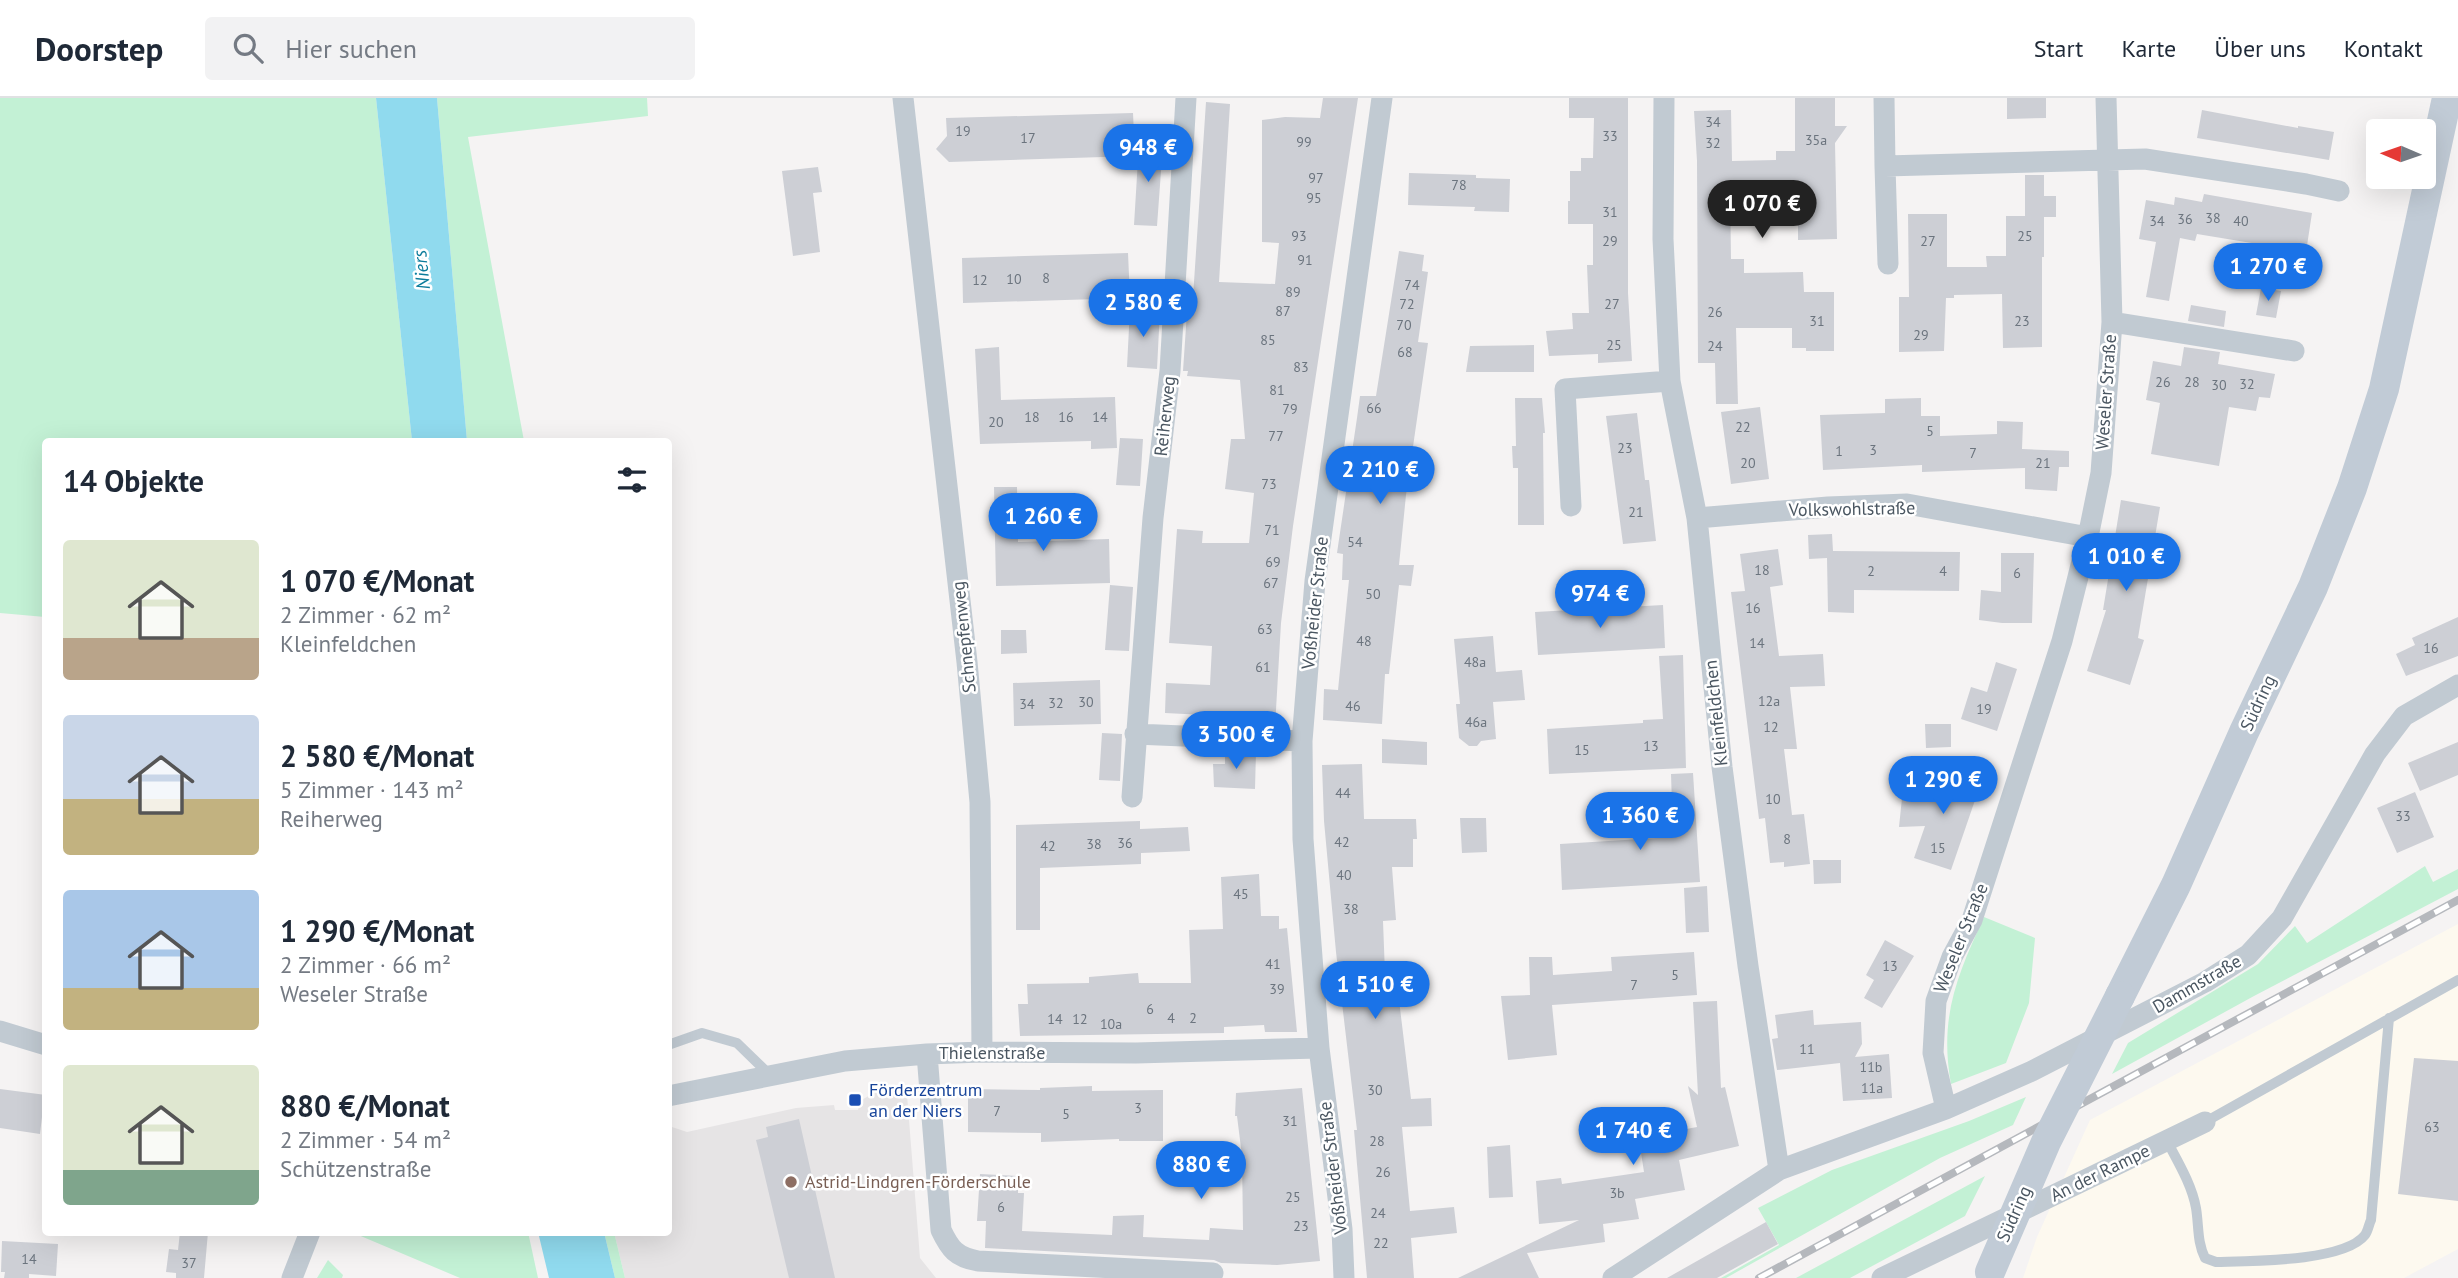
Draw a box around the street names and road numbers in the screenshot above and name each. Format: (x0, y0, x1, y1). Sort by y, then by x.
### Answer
street label: Weseler Straße (2090, 333, 2121, 451)
street label: Reiherweg (1149, 375, 1180, 457)
street label: Volkswohlstraße (1788, 496, 1915, 521)
street label: Voßheider Straße (1296, 535, 1333, 672)
street label: Schnepfenweg (946, 580, 981, 694)
street label: Kleinfeldchen (1698, 659, 1733, 767)
street label: Südring (2235, 671, 2281, 735)
street label: Weseler Straße (1928, 880, 1993, 996)
street label: Dammstraße (2148, 949, 2245, 1018)
street label: Thielenstraße (939, 1041, 1045, 1064)
street label: Voßheider Straße (1313, 1100, 1352, 1237)
street label: An der Rampe (2046, 1139, 2153, 1207)
street label: Südring (1991, 1182, 2036, 1246)

